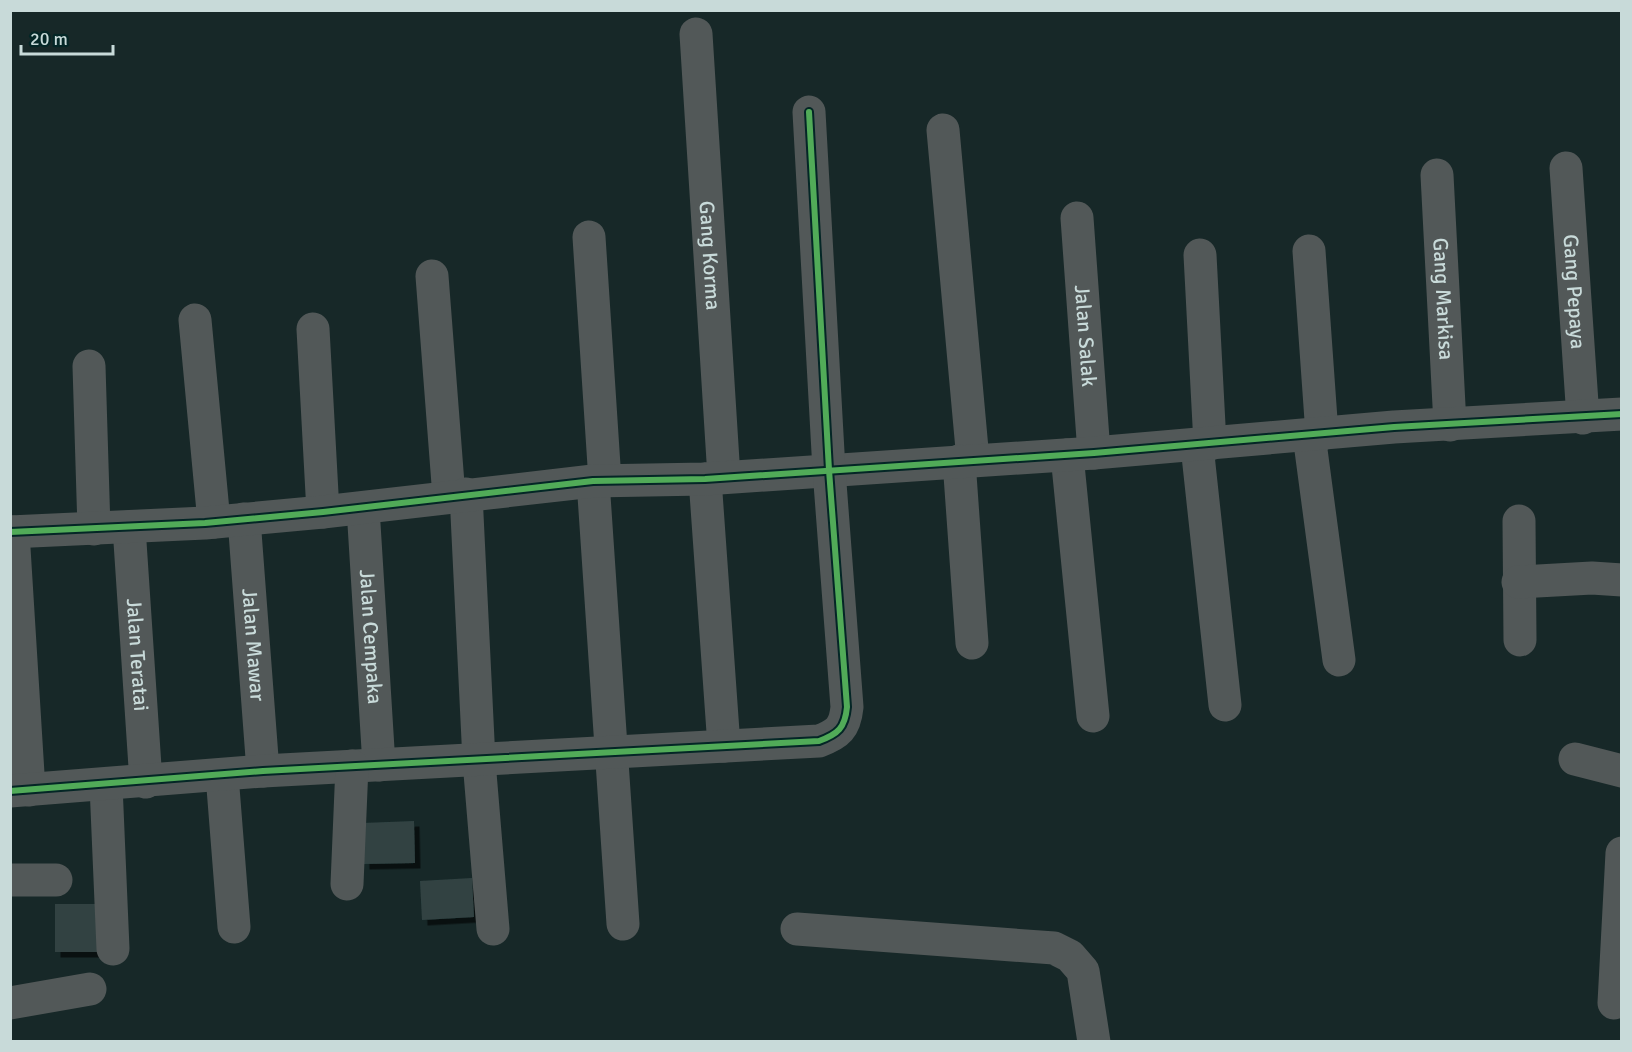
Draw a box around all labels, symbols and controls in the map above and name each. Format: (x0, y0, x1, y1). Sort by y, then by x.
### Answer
scale bar (21, 18, 112, 56)
text: 20 m (30, 28, 68, 50)
street label: Gang Korma (694, 200, 726, 311)
street label: Gang Pepaya (1558, 233, 1591, 350)
street label: Gang Markisa (1427, 237, 1460, 361)
street label: Jalan Salak (1069, 284, 1102, 388)
street label: Jalan Cempaka (354, 568, 388, 705)
street label: Jalan Mawar (236, 587, 271, 702)
street label: Jalan Teratai (121, 597, 154, 712)

